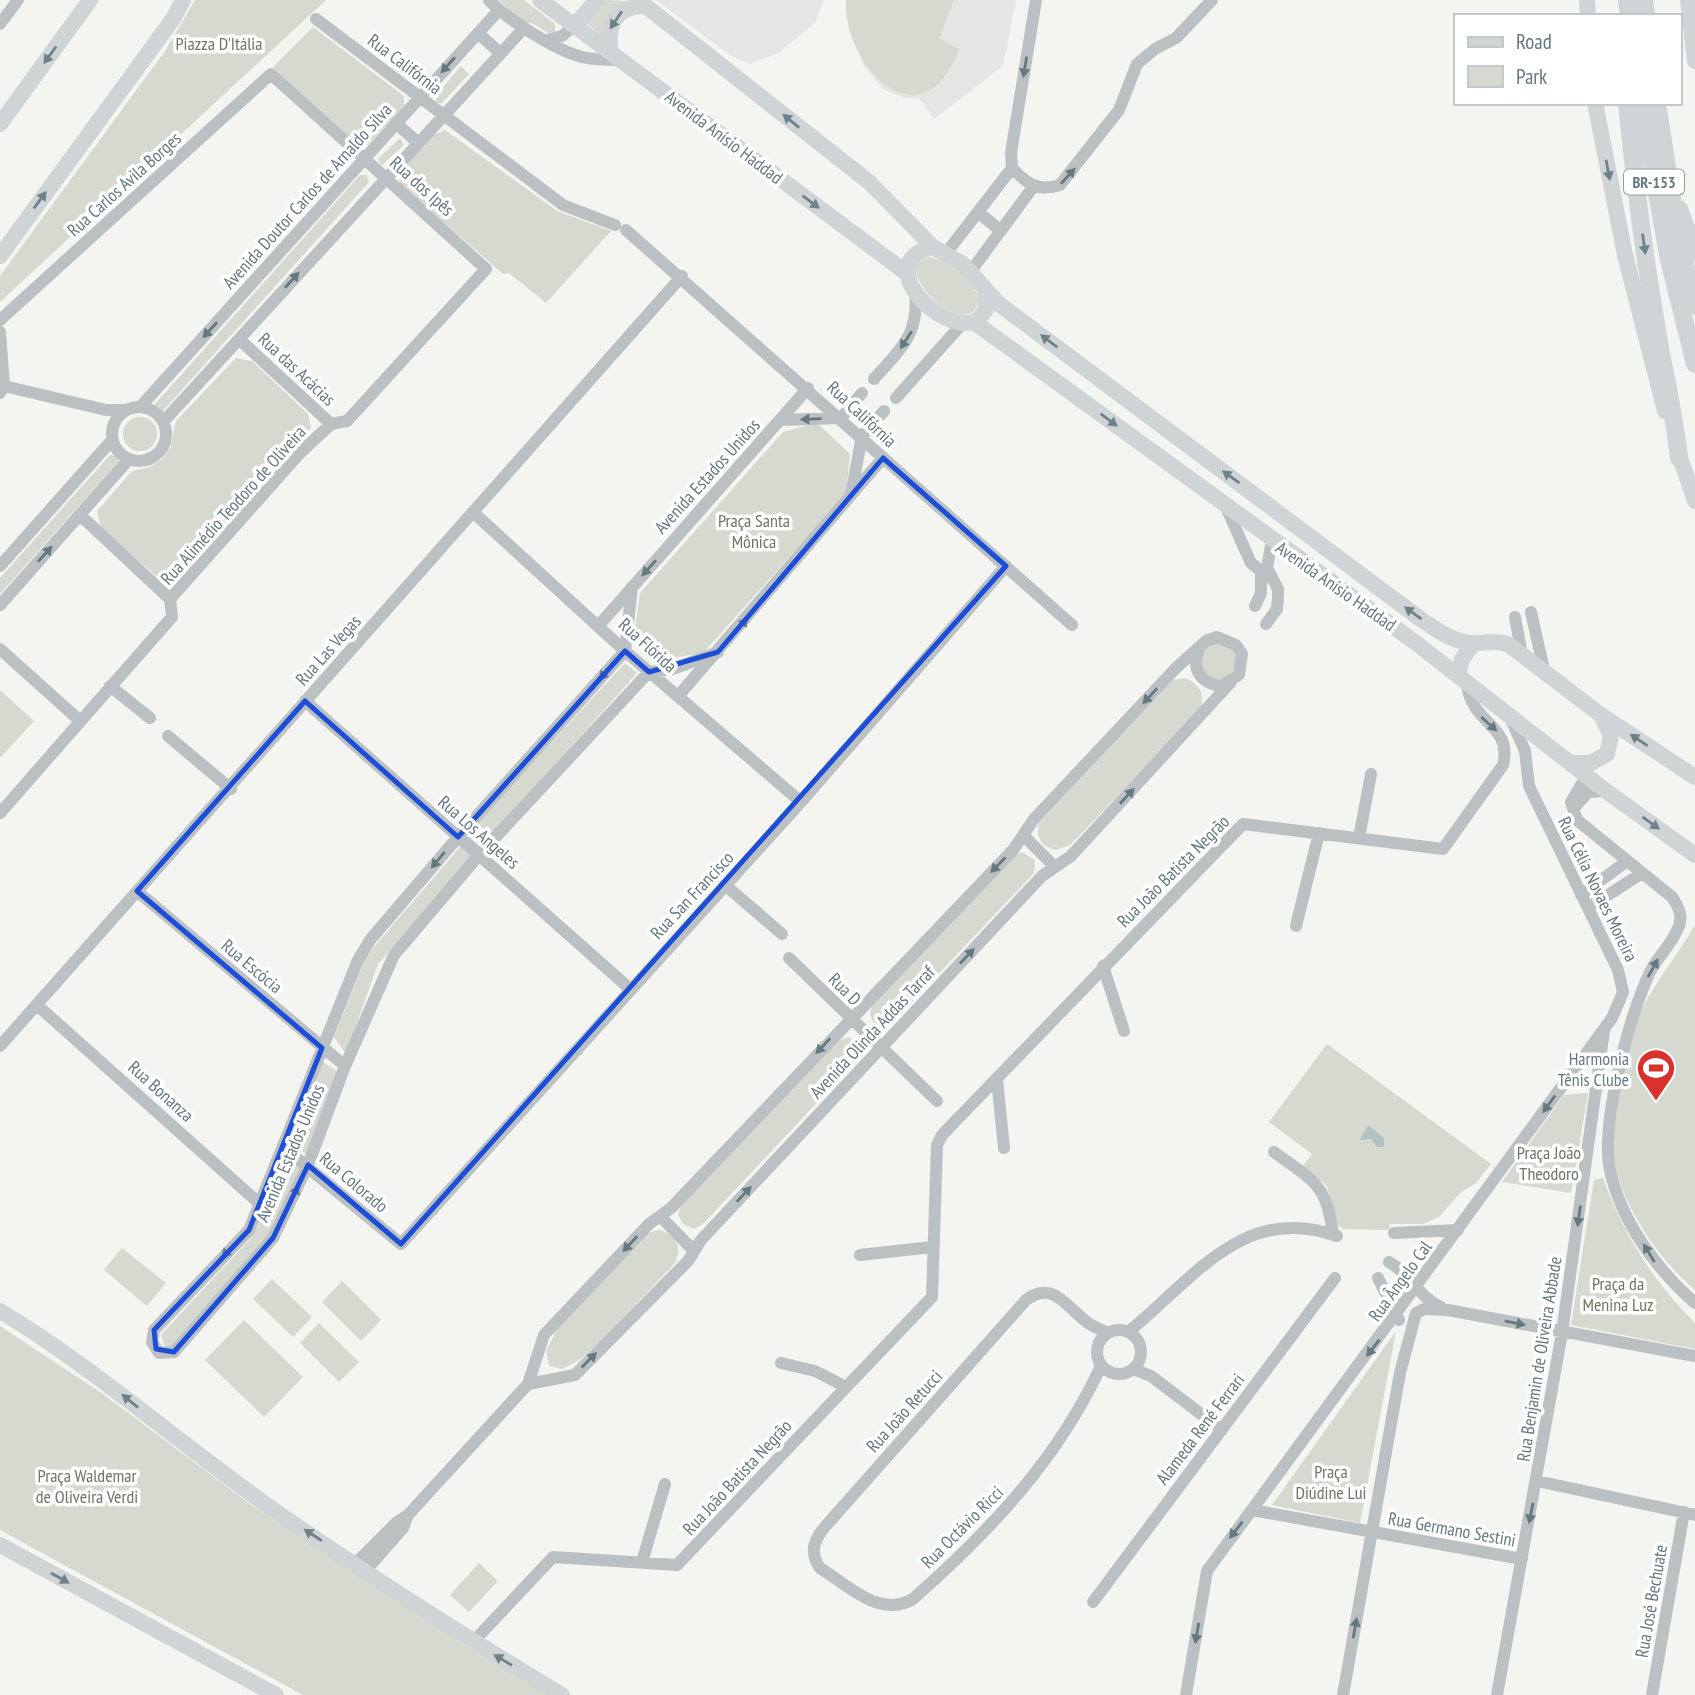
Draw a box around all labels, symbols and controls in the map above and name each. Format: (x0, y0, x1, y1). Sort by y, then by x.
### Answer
one-way arrow (609, 11, 623, 29)
legend (1454, 14, 1681, 105)
text: Road (1516, 28, 1552, 55)
street label: Rua Califórnia (363, 29, 447, 99)
park label: Piazza D'Itália (176, 32, 262, 55)
one-way arrow (43, 46, 57, 64)
one-way arrow (441, 56, 457, 73)
one-way arrow (1019, 56, 1030, 78)
text: Park (1516, 63, 1547, 90)
street label: Avenida Anísio Haddad (660, 85, 788, 189)
street label: Avenida Doutor Carlos de Arnaldo Silva (217, 98, 397, 294)
one-way arrow (782, 113, 800, 128)
street label: Rua Carlos Avila Borges (62, 127, 186, 241)
street label: Rua dos Ipês (385, 151, 459, 221)
one-way arrow (1603, 159, 1614, 181)
one-way arrow (1060, 167, 1076, 185)
road number: BR-153 (1624, 170, 1684, 194)
one-way arrow (33, 191, 47, 210)
one-way arrow (801, 195, 820, 209)
one-way arrow (1639, 233, 1650, 255)
one-way arrow (284, 271, 300, 289)
one-way arrow (202, 321, 218, 338)
street label: Rua das Acácias (254, 327, 340, 411)
one-way arrow (900, 330, 913, 350)
one-way arrow (1040, 334, 1058, 348)
street label: Rua Califórnia (822, 376, 902, 452)
one-way arrow (1100, 412, 1118, 426)
one-way arrow (799, 413, 821, 424)
street label: Avenida Estados Unidos (649, 414, 765, 538)
street label: Rua Alimédio Teodoro de Oliveira (155, 421, 311, 589)
one-way arrow (1222, 470, 1240, 484)
park label: Praça Santa Mônica (718, 509, 790, 553)
street label: Avenida Anísio Haddad (1271, 536, 1401, 636)
one-way arrow (37, 546, 53, 563)
one-way arrow (642, 559, 657, 576)
one-way arrow (1404, 606, 1422, 620)
street label: Rua Las Vegas (290, 610, 366, 690)
street label: Rua Flórida (614, 613, 682, 677)
one-way arrow (733, 617, 748, 634)
one-way arrow (598, 663, 614, 681)
one-way arrow (1142, 687, 1158, 704)
one-way arrow (1480, 716, 1497, 732)
one-way arrow (1630, 733, 1648, 747)
one-way arrow (1119, 788, 1135, 805)
street label: Rua Los Angeles (433, 790, 525, 874)
street label: Rua João Batista Negrão (1112, 810, 1234, 932)
street label: Rua Célia Novaes Moreira (1553, 813, 1643, 965)
one-way arrow (1642, 816, 1660, 830)
street label: Rua San Francisco (645, 846, 739, 944)
one-way arrow (431, 851, 446, 868)
one-way arrow (990, 856, 1006, 873)
street label: Rua Escócia (217, 934, 287, 998)
one-way arrow (958, 948, 974, 965)
one-way arrow (1647, 958, 1659, 978)
street label: Avenida Olinda Addas Tarraf (804, 960, 940, 1103)
street label: Rua D (824, 968, 866, 1010)
one-way arrow (815, 1037, 831, 1054)
place label: Harmonia Tênis Clube (1558, 1047, 1629, 1091)
sports icon: Harmonia Tênis Clube (1635, 1047, 1677, 1102)
street label: Rua Bonanza (123, 1056, 199, 1126)
street label: Avenida Estados Unidos (251, 1081, 329, 1225)
one-way arrow (1542, 1095, 1556, 1113)
park label: Praça João Theodoro (1517, 1141, 1581, 1185)
street label: Rua Colorado (315, 1147, 393, 1218)
one-way arrow (288, 1185, 300, 1205)
one-way arrow (736, 1185, 752, 1203)
one-way arrow (1573, 1205, 1584, 1227)
one-way arrow (623, 1235, 639, 1252)
street label: Rua Ângelo Cal (1363, 1236, 1437, 1326)
one-way arrow (222, 1241, 238, 1258)
one-way arrow (1643, 1244, 1656, 1263)
street label: Rua Benjamin de Oliveira Abbade (1511, 1255, 1567, 1463)
park label: Praça da Menina Luz (1582, 1272, 1654, 1316)
one-way arrow (1504, 1318, 1526, 1329)
one-way arrow (1366, 1339, 1380, 1357)
one-way arrow (581, 1352, 597, 1369)
street label: Rua João Retucci (861, 1365, 947, 1457)
street label: Alameda René Ferrari (1151, 1369, 1249, 1489)
one-way arrow (121, 1394, 138, 1409)
street label: Rua João Batista Negrão (678, 1414, 797, 1540)
park label: Praça Diúdine Lui (1296, 1460, 1366, 1504)
park label: Praça Waldemar de Oliveira Verdi (36, 1464, 138, 1508)
street label: Rua Octávio Ricci (916, 1481, 1008, 1573)
one-way arrow (1525, 1502, 1536, 1524)
street label: Rua Germano Sestini (1386, 1506, 1518, 1552)
one-way arrow (1230, 1521, 1244, 1539)
one-way arrow (303, 1529, 323, 1542)
street label: Rua José Bechuate (1630, 1543, 1672, 1659)
one-way arrow (50, 1572, 70, 1584)
one-way arrow (1350, 1617, 1361, 1639)
one-way arrow (1191, 1622, 1202, 1644)
one-way arrow (494, 1654, 513, 1666)

